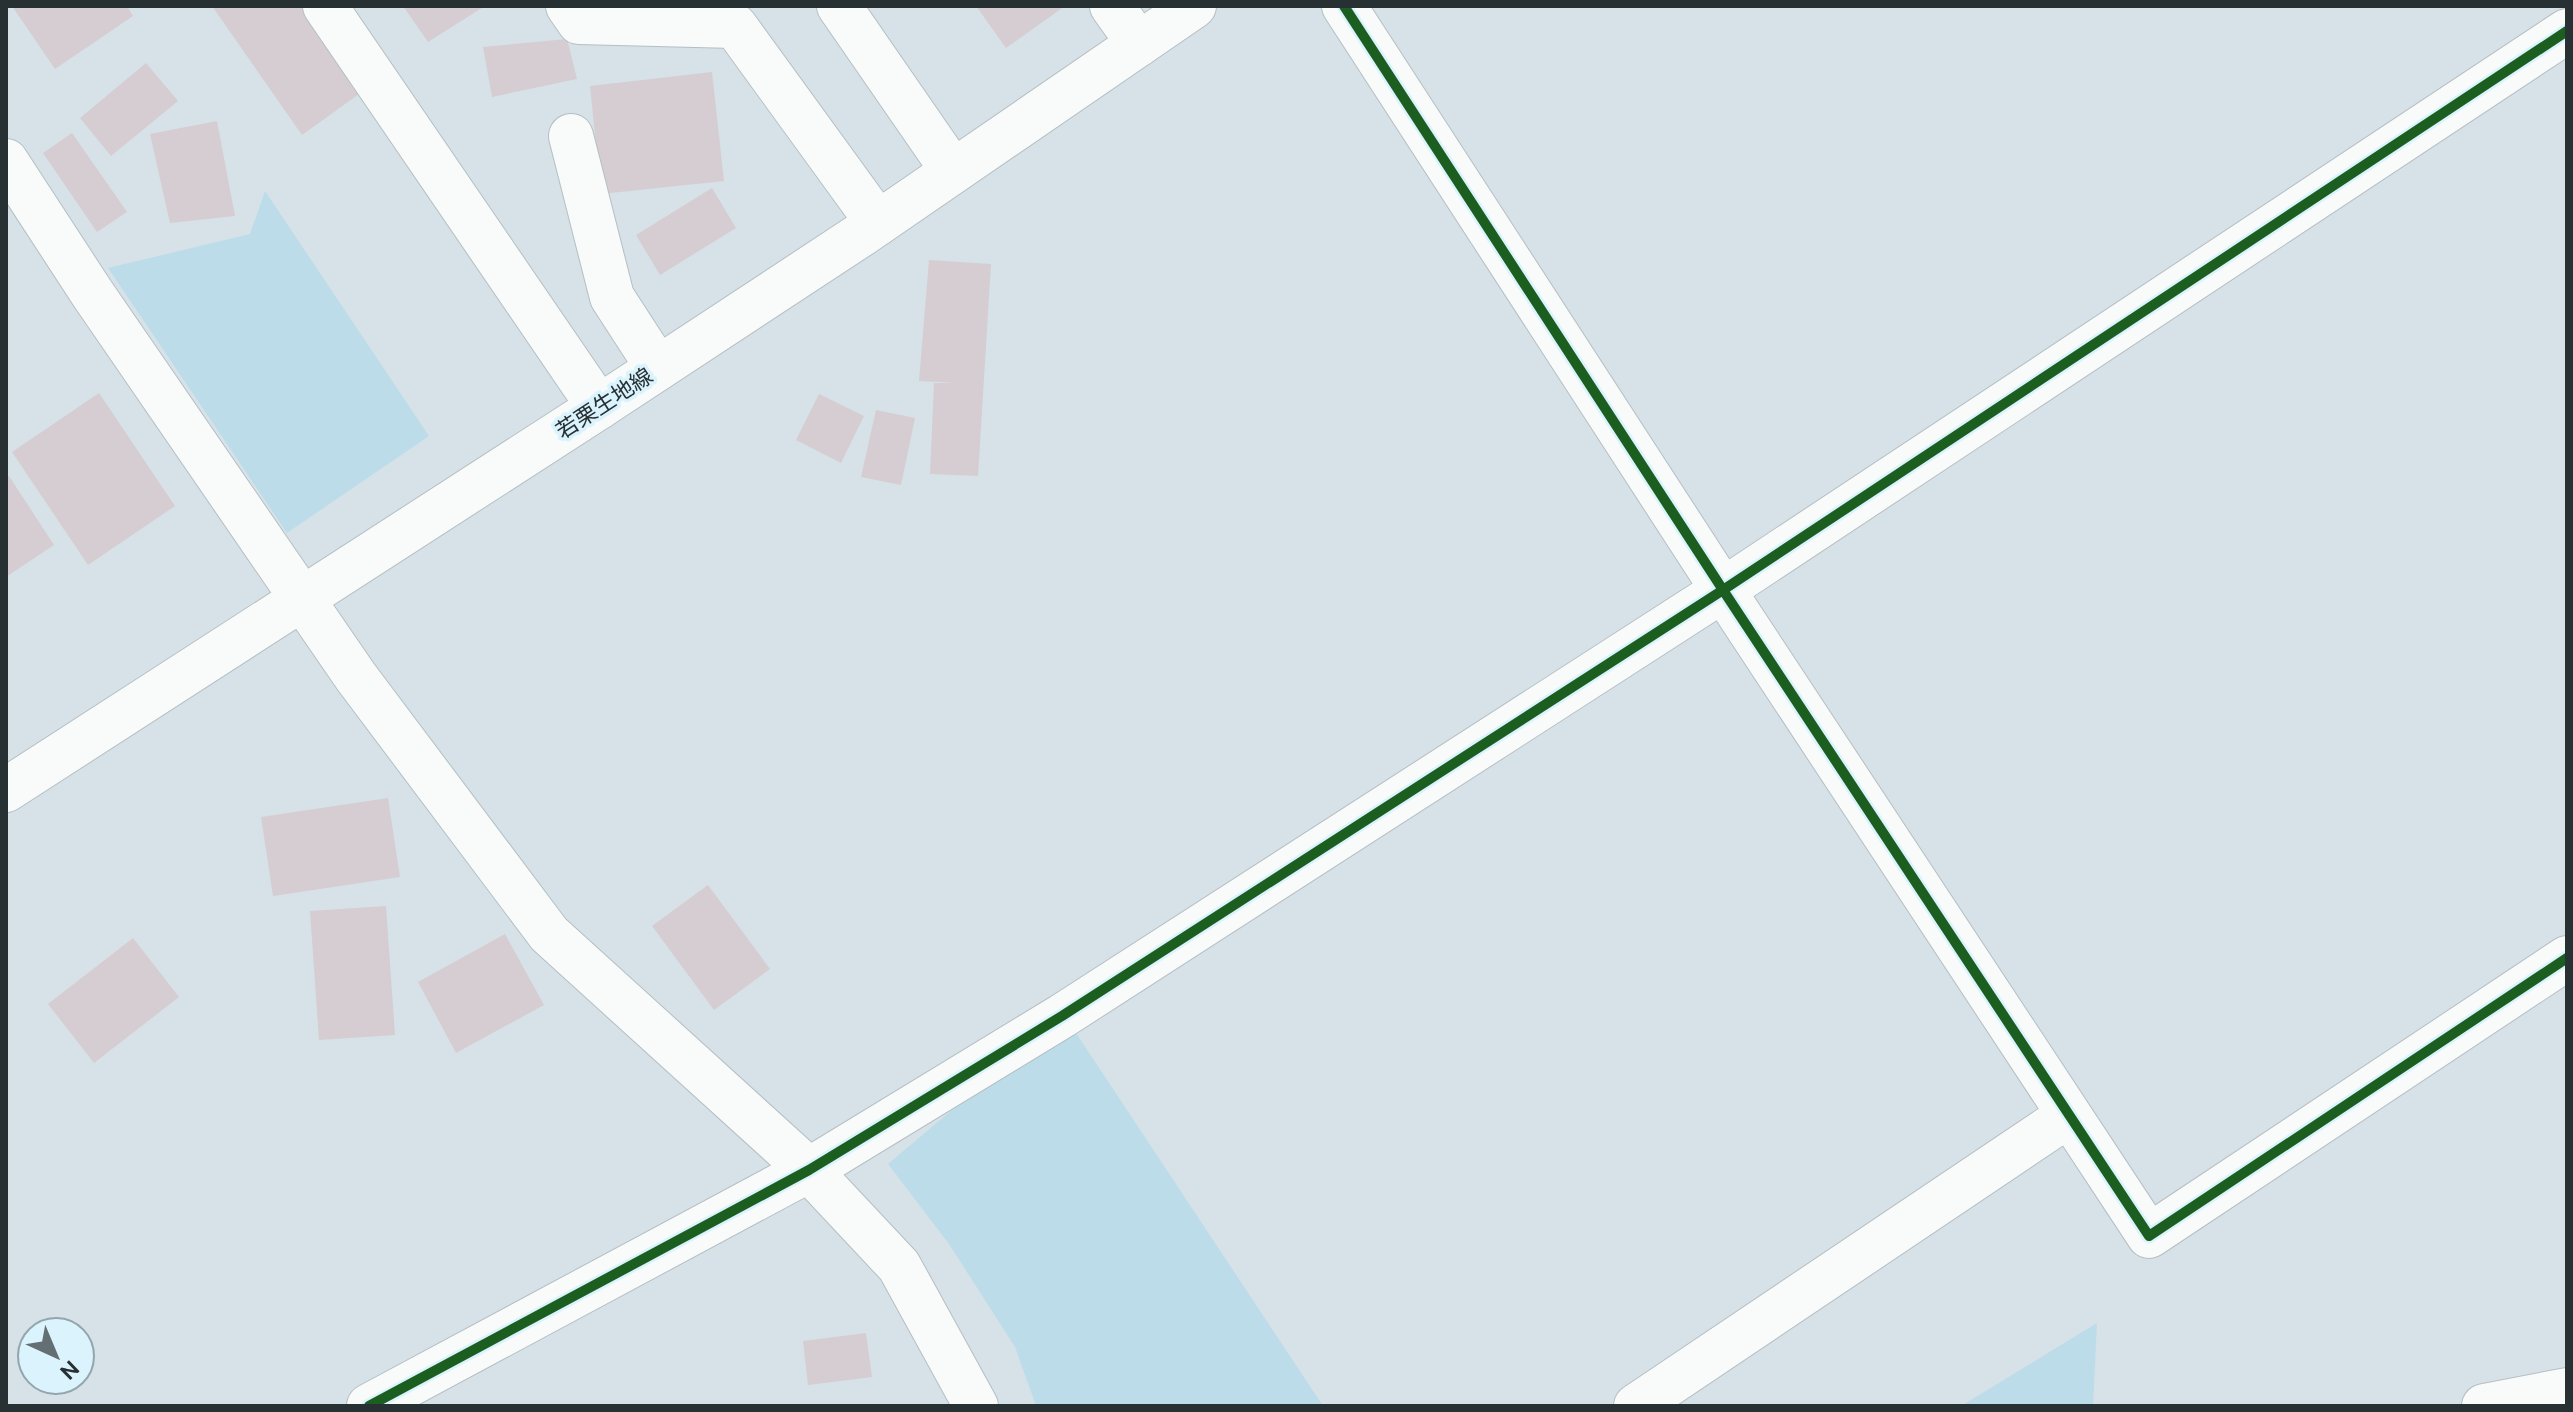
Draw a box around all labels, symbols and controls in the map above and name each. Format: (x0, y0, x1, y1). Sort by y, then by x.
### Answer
street label: 若栗生地線 (551, 362, 657, 443)
north arrow (16, 1316, 96, 1396)
text: N (56, 1356, 85, 1385)

